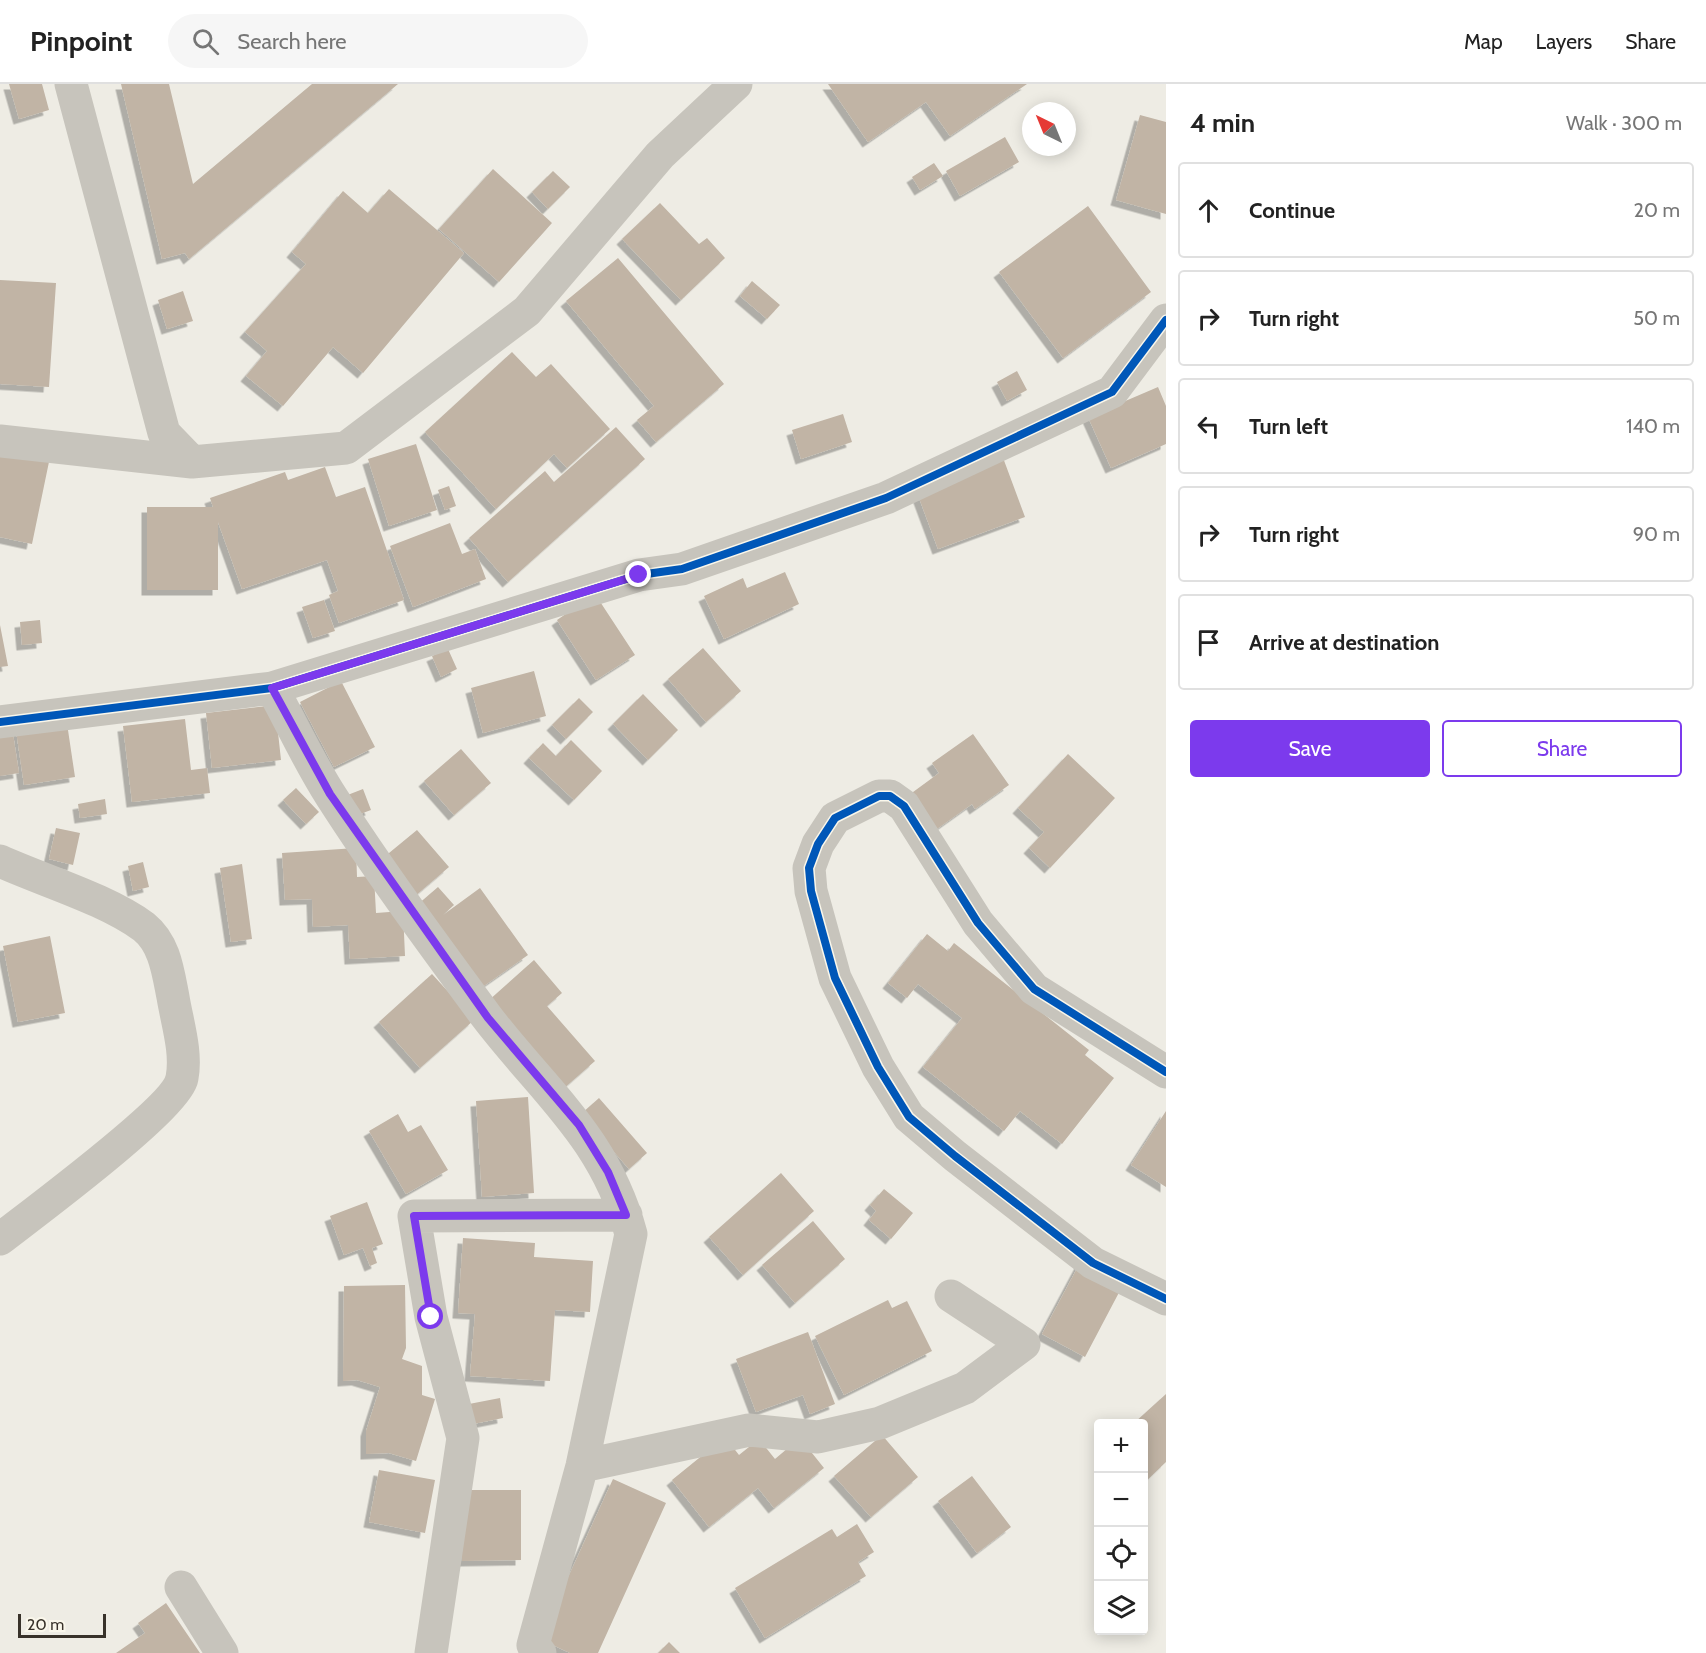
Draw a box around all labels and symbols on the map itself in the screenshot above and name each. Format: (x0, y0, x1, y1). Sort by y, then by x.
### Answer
north arrow (1022, 102, 1076, 156)
route end (625, 561, 651, 587)
route start (417, 1303, 443, 1329)
scale bar (18, 1611, 106, 1638)

